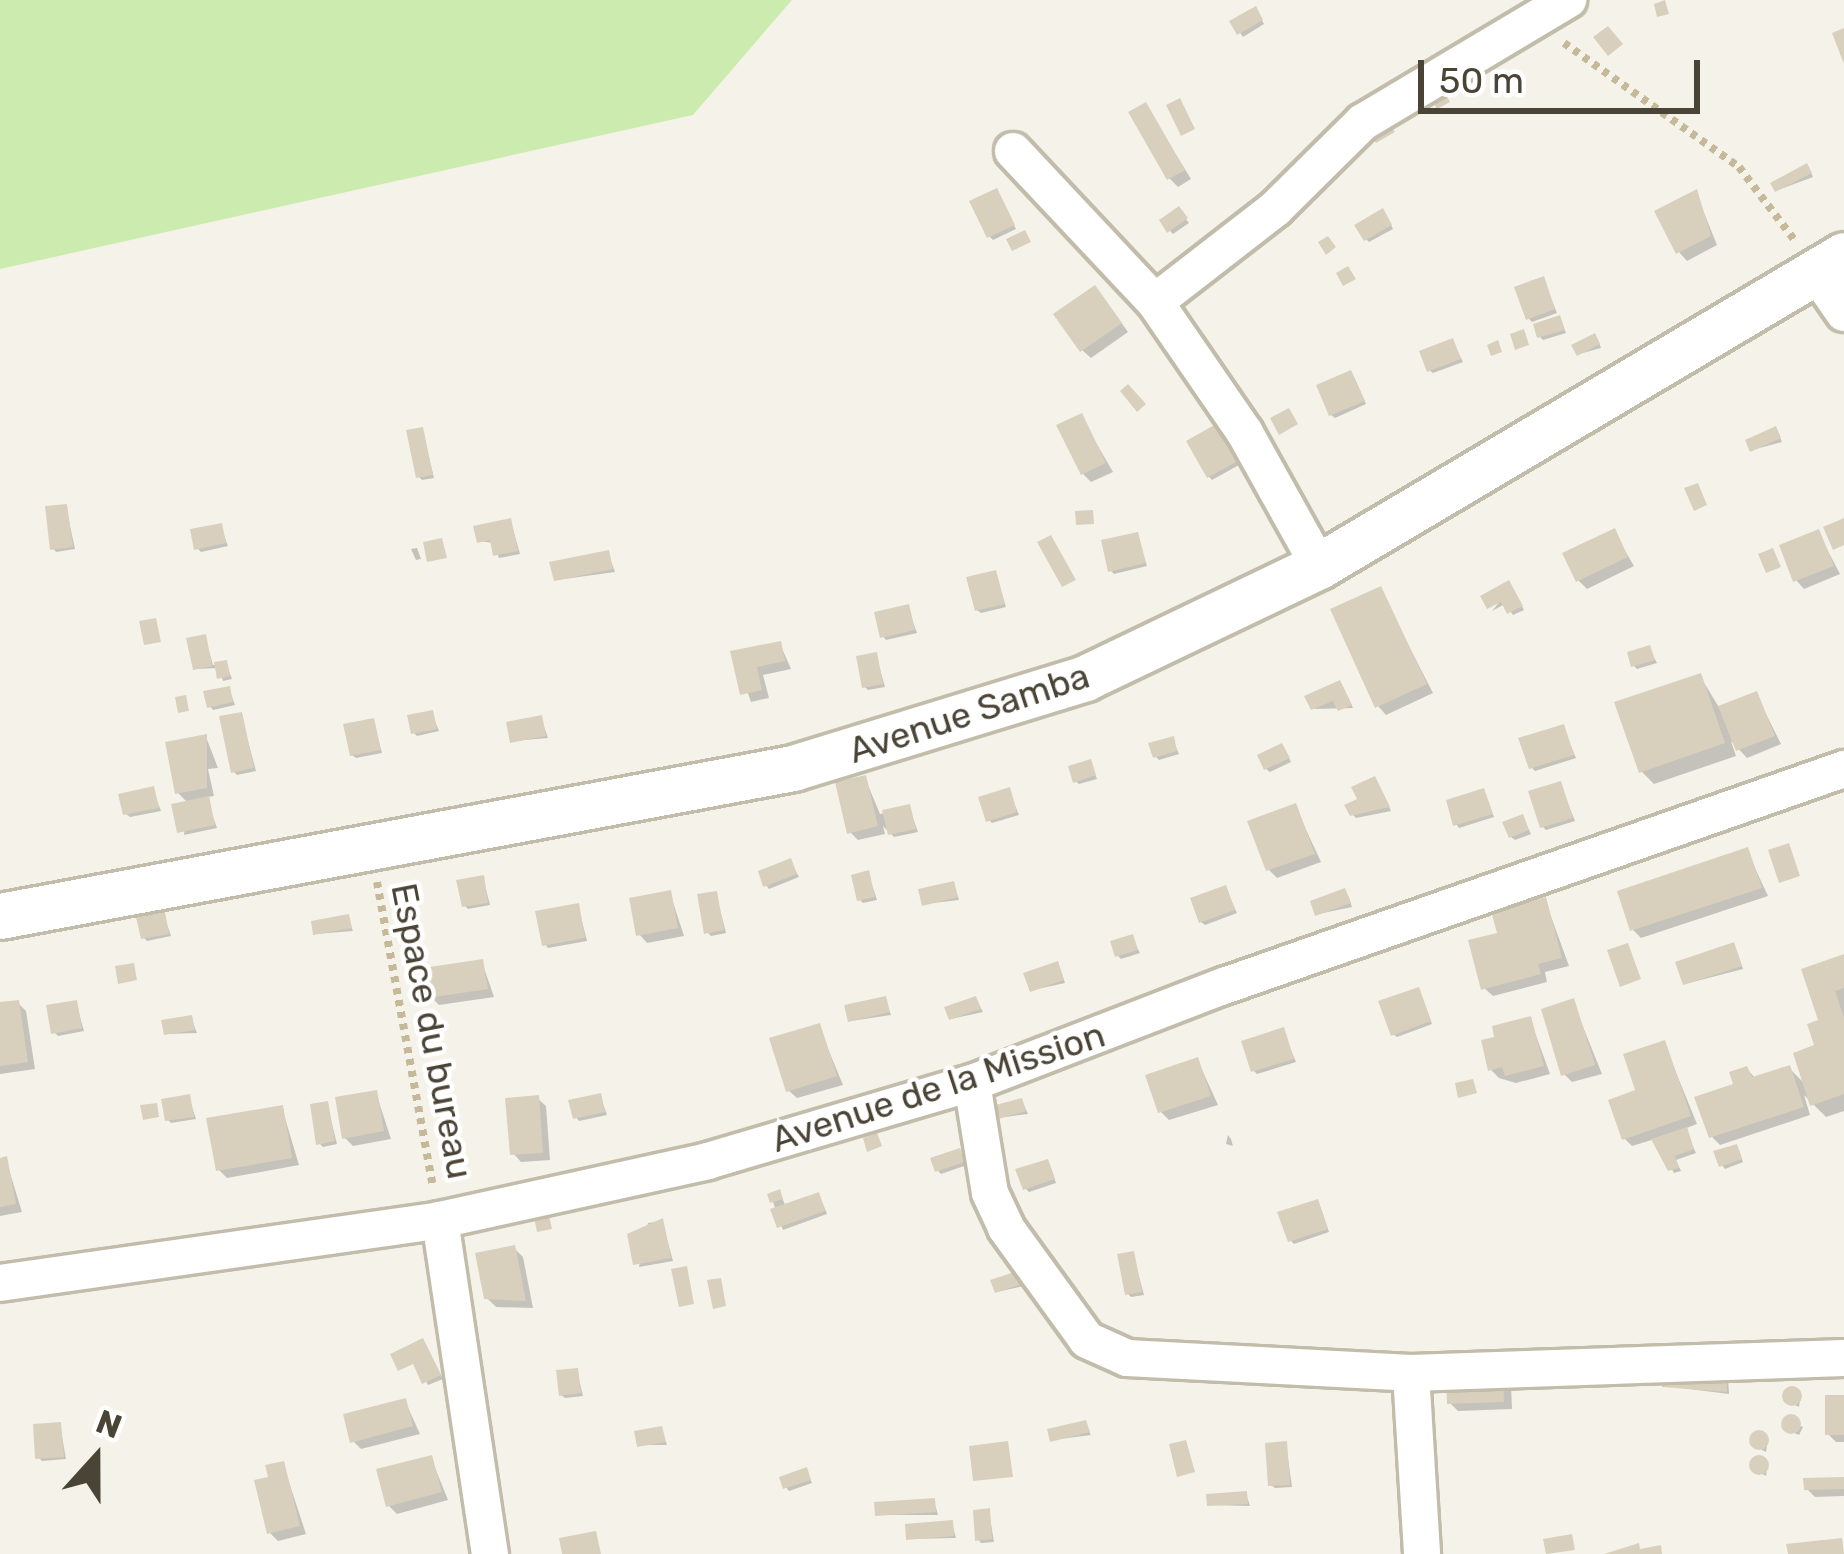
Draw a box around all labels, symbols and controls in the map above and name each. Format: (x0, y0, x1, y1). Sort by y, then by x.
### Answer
scale bar (1424, 36, 1706, 110)
text: 50 m (1439, 59, 1524, 102)
street label: Avenue Samba (843, 654, 1095, 772)
street label: Espace du bureau (382, 879, 482, 1183)
street label: Avenue de la Mission (766, 1013, 1110, 1161)
north arrow (36, 1398, 156, 1518)
text: N (91, 1401, 127, 1446)

